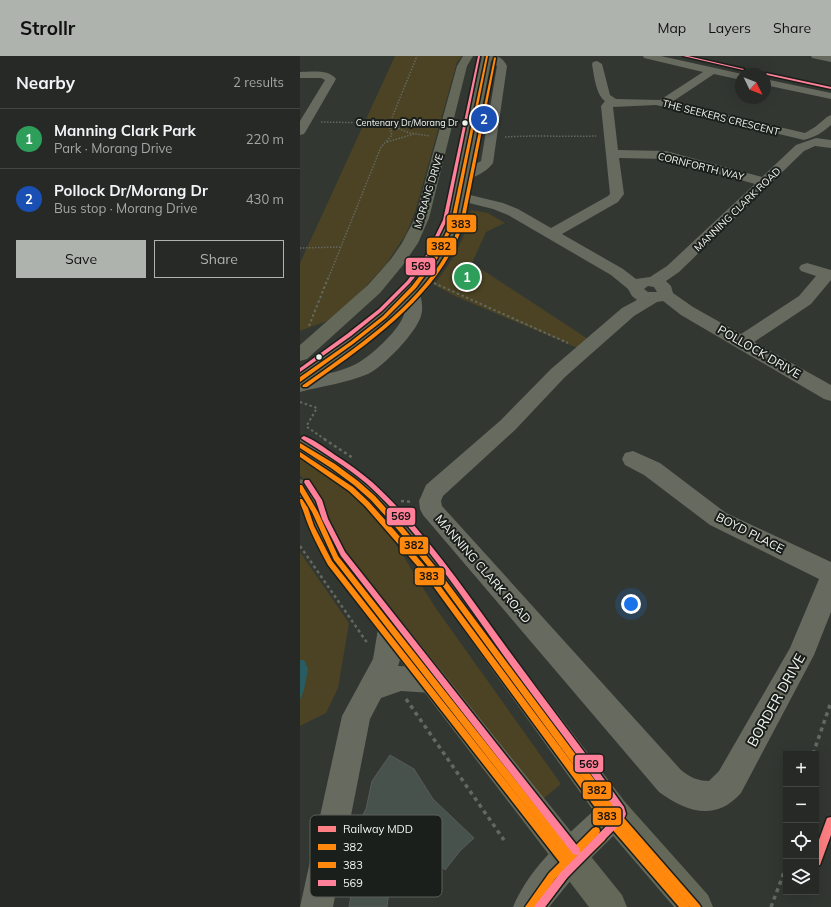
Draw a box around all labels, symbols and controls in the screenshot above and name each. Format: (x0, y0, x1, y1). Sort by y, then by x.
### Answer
text: Strollr (20, 16, 75, 40)
text: Map (657, 19, 686, 37)
text: Layers (708, 19, 751, 37)
text: Share (773, 19, 811, 37)
north arrow (735, 68, 771, 104)
text: Nearby (16, 72, 75, 93)
text: 2 results (233, 74, 284, 90)
street label: THE SEEKERS CRESCENT (661, 97, 781, 138)
pin: 2 (471, 104, 497, 134)
place label: Centenary Dr/Morang Dr (356, 117, 459, 129)
marker: Centenary Dr/Morang Dr (460, 118, 470, 128)
text: Manning Clark Park (54, 121, 196, 140)
text: 1 (25, 131, 33, 147)
text: 220 m (246, 131, 284, 147)
text: Park · Morang Drive (54, 140, 172, 156)
street label: CORNFORTH WAY (656, 149, 746, 184)
street label: MORANG DRIVE (411, 152, 446, 230)
street label: MANNING CLARK ROAD (691, 165, 783, 254)
text: Pollock Dr/Morang Dr (54, 181, 208, 200)
text: 2 (25, 191, 33, 207)
text: 430 m (246, 191, 284, 207)
text: Bus stop · Morang Drive (54, 200, 197, 216)
line badge: 383 (446, 214, 477, 233)
text: 383 (451, 217, 471, 231)
line badge: 382 (426, 237, 457, 256)
text: 382 (431, 239, 451, 253)
button: Save (16, 240, 146, 278)
button: Share (154, 240, 284, 278)
line badge: 569 (405, 257, 436, 276)
text: 569 (411, 259, 431, 273)
pin: 1 (454, 262, 480, 292)
street label: POLLOCK DRIVE (715, 322, 804, 381)
unlabelled marker (314, 352, 324, 362)
line badge: 569 (386, 507, 416, 526)
text: 569 (391, 509, 411, 523)
street label: BOYD PLACE (714, 509, 787, 556)
street label: MANNING CLARK ROAD (432, 511, 534, 626)
line badge: 382 (399, 536, 429, 555)
text: 382 (404, 538, 424, 552)
line badge: 383 (414, 567, 445, 586)
text: 383 (419, 569, 439, 583)
your location (621, 594, 641, 614)
street label: BORDER DRIVE (743, 650, 809, 750)
map controls (783, 751, 819, 895)
button: + (783, 751, 819, 787)
line badge: 569 (574, 754, 604, 773)
text: 569 (579, 757, 599, 771)
line badge: 382 (582, 781, 612, 800)
text: 382 (587, 783, 607, 797)
button: − (783, 787, 819, 823)
line badge: 383 (592, 807, 622, 826)
text: 383 (597, 809, 617, 823)
legend (310, 815, 442, 897)
text: Railway MDD (343, 822, 413, 836)
button: locate (783, 823, 819, 859)
text: 382 (343, 840, 363, 854)
text: 383 (343, 858, 363, 872)
button: layers (783, 859, 819, 895)
text: 569 (343, 876, 363, 890)

